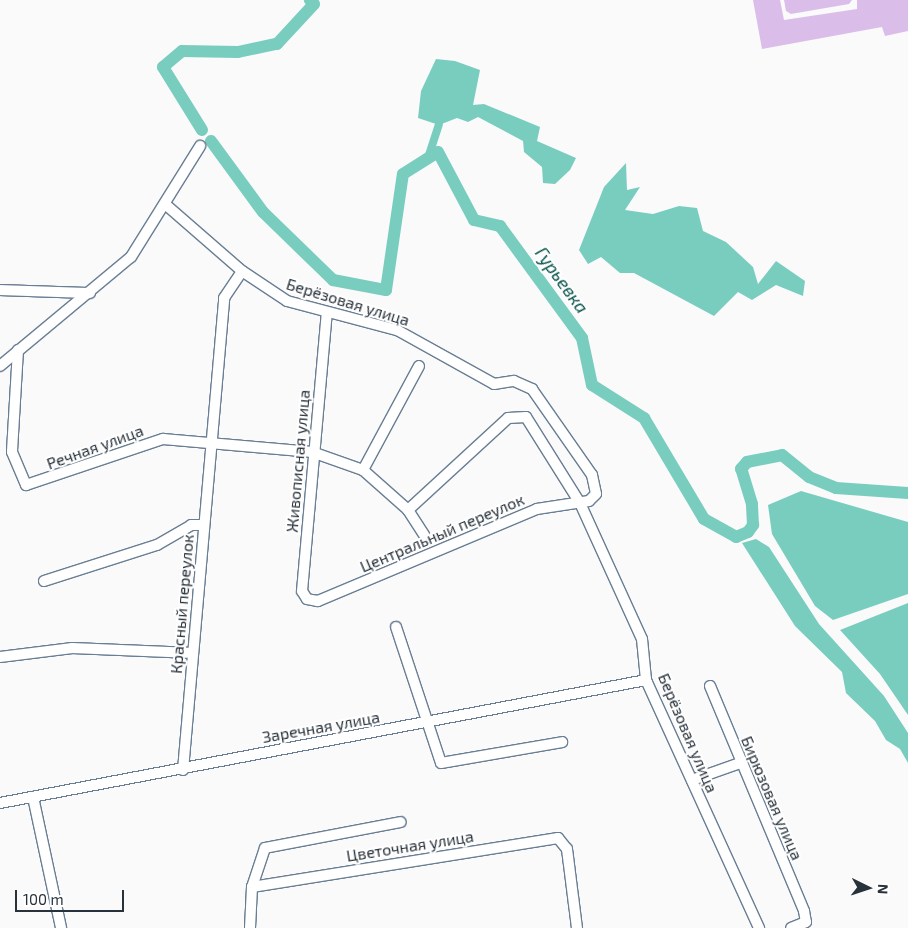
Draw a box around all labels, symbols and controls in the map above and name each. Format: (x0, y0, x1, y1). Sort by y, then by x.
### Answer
water label: Гурьевка (531, 243, 593, 317)
street label: Берёзовая улица (284, 274, 412, 330)
street label: Живописная улица (282, 389, 314, 533)
street label: Речная улица (44, 421, 146, 473)
street label: Центральный переулок (357, 490, 527, 576)
street label: Красный переулок (166, 533, 198, 675)
street label: Берёзовая улица (654, 670, 722, 796)
street label: Заречная улица (261, 707, 381, 747)
street label: Бирюзовая улица (737, 733, 807, 863)
street label: Цветочная улица (345, 826, 475, 866)
north arrow (843, 863, 893, 913)
scale bar (18, 880, 126, 912)
text: N (875, 883, 892, 895)
text: 100 m (23, 890, 64, 908)

